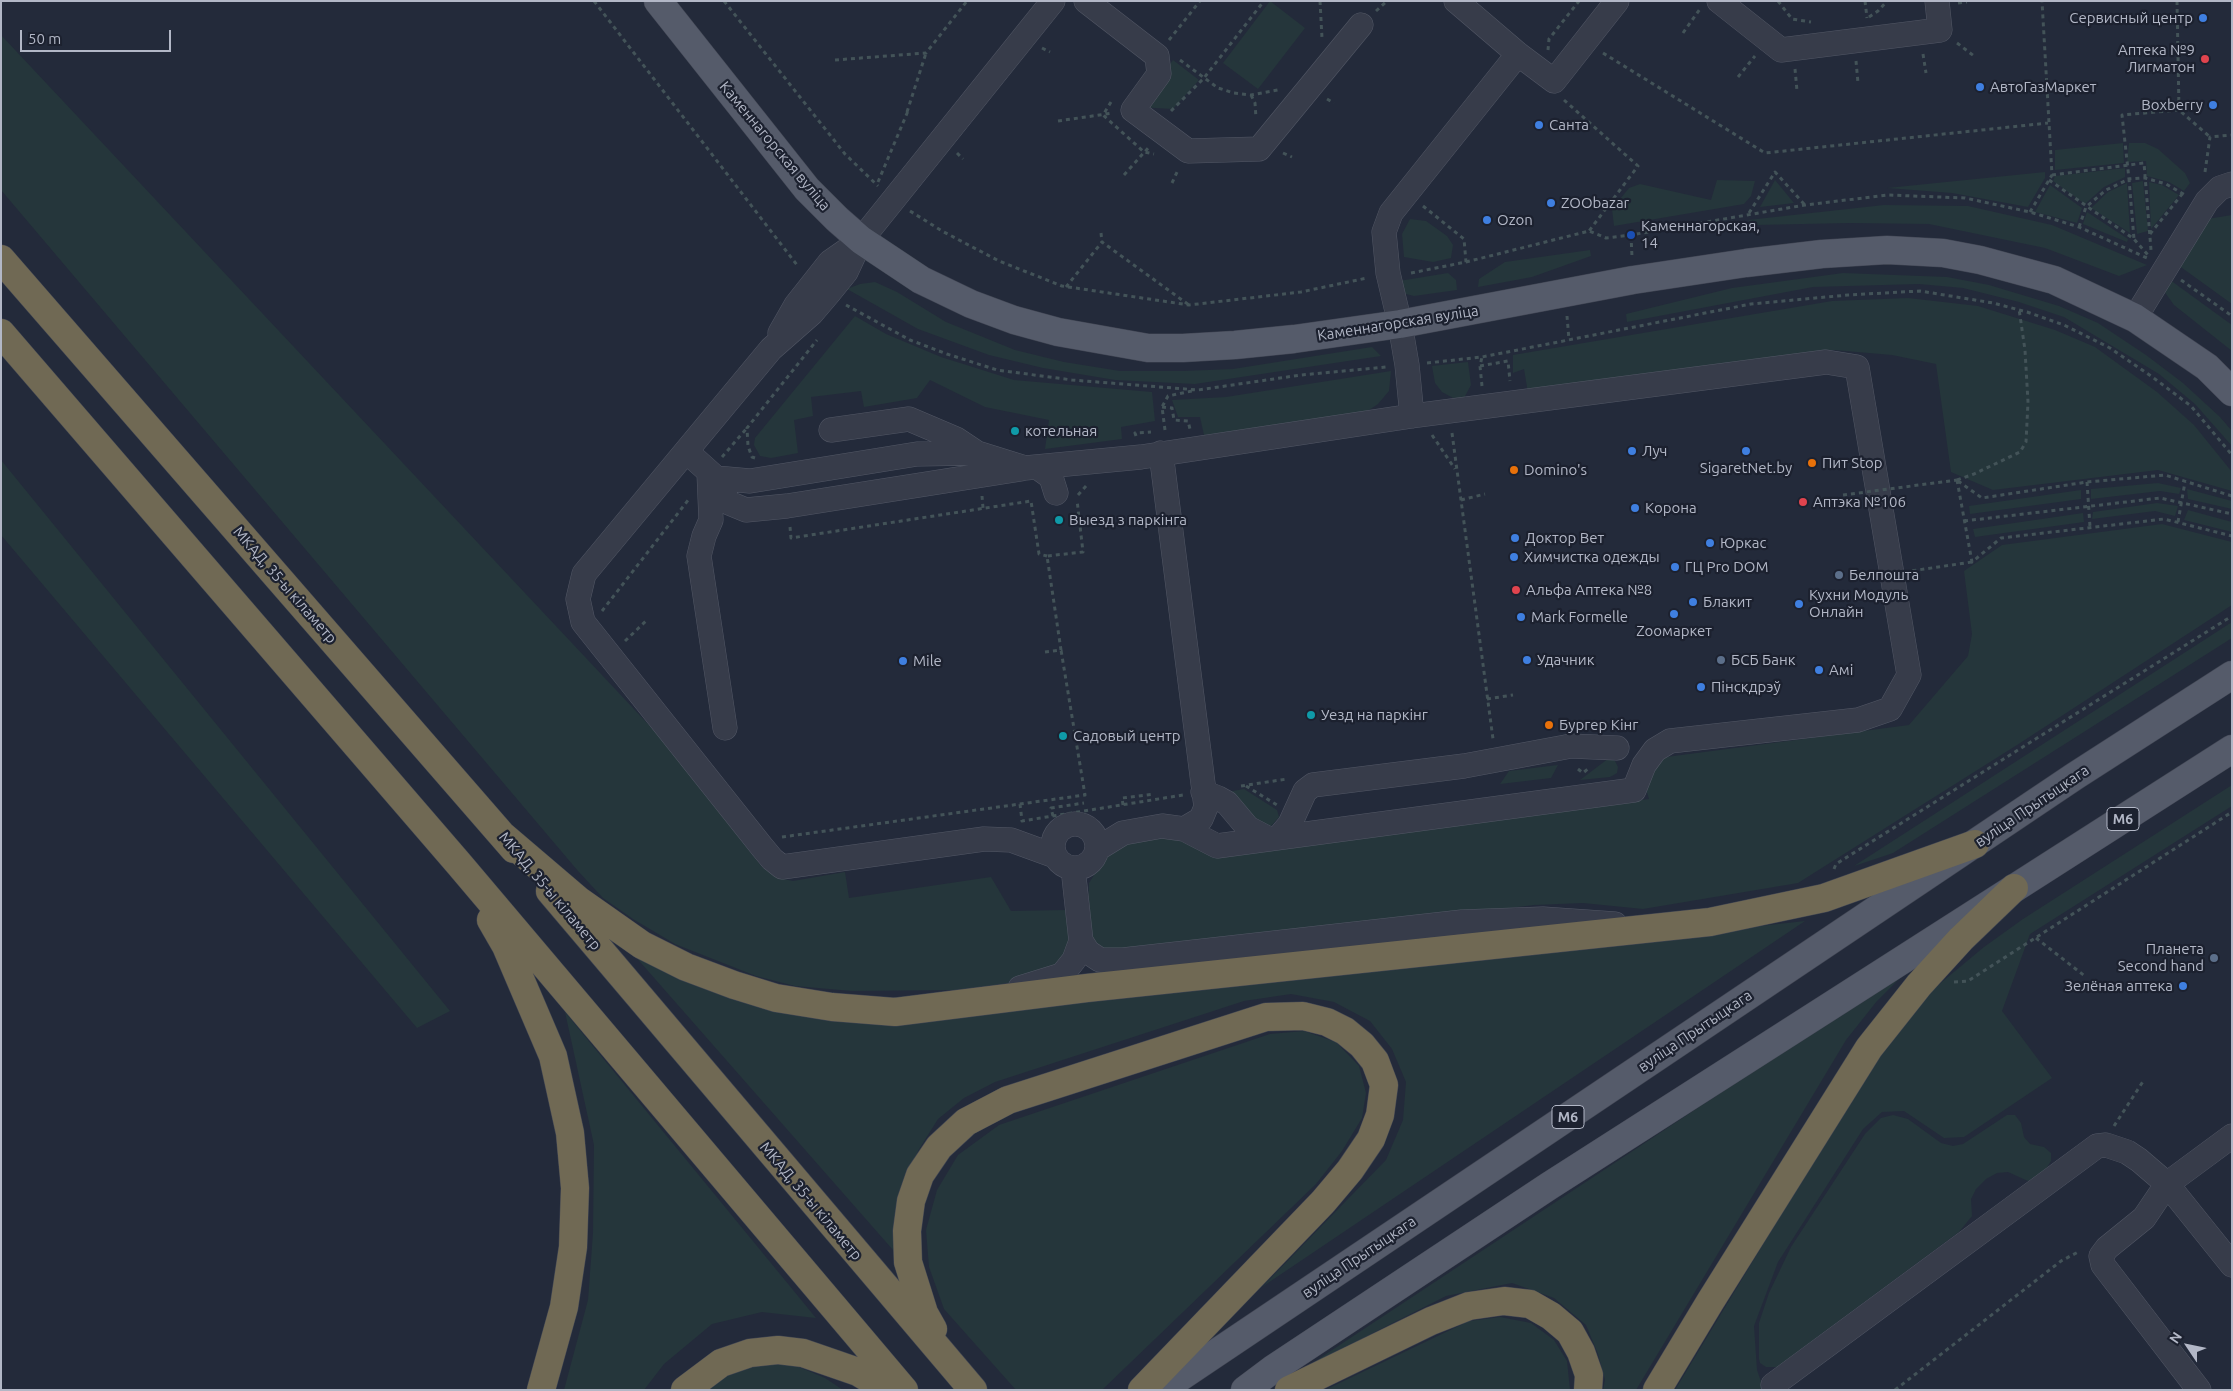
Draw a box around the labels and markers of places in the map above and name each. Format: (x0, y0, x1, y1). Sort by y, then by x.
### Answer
place label: Сервисный центр (2069, 9, 2193, 27)
marker: Сервисный центр (2197, 12, 2209, 24)
place label: Аптека №9 Лигматон (2118, 41, 2195, 76)
marker: Аптека №9 Лигматон (2199, 53, 2211, 65)
place label: АвтоГазМаркет (1990, 78, 2096, 96)
marker: АвтоГазМаркет (1974, 81, 1986, 93)
place label: Boxberry (2141, 96, 2203, 114)
marker: Boxberry (2207, 99, 2219, 111)
place label: Санта (1549, 116, 1589, 134)
marker: Санта (1533, 119, 1545, 131)
place label: ZOObazar (1561, 194, 1629, 212)
marker: ZOObazar (1545, 197, 1557, 209)
place label: Ozon (1497, 211, 1533, 229)
marker: Ozon (1481, 214, 1493, 226)
place label: Каменнагорская, 14 (1641, 217, 1760, 252)
marker: Каменнагорская, 14 (1625, 229, 1637, 241)
place label: котельная (1025, 422, 1097, 440)
marker: котельная (1009, 425, 1021, 437)
place label: Луч (1642, 442, 1667, 460)
marker: Луч (1626, 445, 1638, 457)
marker: SigaretNet.by (1740, 445, 1752, 457)
place label: Пит Stop (1822, 454, 1883, 472)
marker: Пит Stop (1806, 457, 1818, 469)
place label: SigaretNet.by (1700, 459, 1792, 477)
place label: Domino's (1524, 461, 1587, 479)
marker: Domino's (1508, 464, 1520, 476)
place label: Аптэка №106 (1813, 493, 1906, 511)
marker: Аптэка №106 (1797, 496, 1809, 508)
place label: Корона (1645, 499, 1697, 517)
marker: Корона (1629, 502, 1641, 514)
place label: Выезд з паркінга (1069, 511, 1187, 529)
marker: Выезд з паркінга (1053, 514, 1065, 526)
place label: Доктор Вет (1525, 529, 1604, 547)
marker: Доктор Вет (1509, 532, 1521, 544)
place label: Юркас (1720, 534, 1766, 552)
marker: Юркас (1704, 537, 1716, 549)
place label: Химчистка одежды (1524, 548, 1660, 566)
marker: Химчистка одежды (1508, 551, 1520, 563)
place label: ГЦ Pro DOM (1685, 558, 1769, 576)
marker: ГЦ Pro DOM (1669, 561, 1681, 573)
place label: Белпошта (1849, 566, 1919, 584)
marker: Белпошта (1833, 569, 1845, 581)
place label: Альфа Аптека №8 (1526, 581, 1652, 599)
marker: Альфа Аптека №8 (1510, 584, 1522, 596)
place label: Кухни Модуль Онлайн (1809, 586, 1908, 621)
place label: Блакит (1703, 593, 1752, 611)
marker: Блакит (1687, 596, 1699, 608)
marker: Кухни Модуль Онлайн (1793, 598, 1805, 610)
place label: Mark Formelle (1531, 608, 1628, 626)
marker: Zooмаркет (1668, 608, 1680, 620)
marker: Mark Formelle (1515, 611, 1527, 623)
place label: Zooмаркет (1636, 622, 1712, 640)
place label: Удачник (1537, 651, 1594, 669)
place label: БСБ Банк (1731, 651, 1796, 669)
place label: Mile (913, 652, 942, 670)
marker: Удачник (1521, 654, 1533, 666)
marker: БСБ Банк (1715, 654, 1727, 666)
marker: Mile (897, 655, 909, 667)
place label: Амі (1829, 661, 1853, 679)
marker: Амі (1813, 664, 1825, 676)
place label: Пінскдрэў (1711, 678, 1781, 696)
marker: Пінскдрэў (1695, 681, 1707, 693)
place label: Уезд на паркінг (1321, 706, 1428, 724)
marker: Уезд на паркінг (1305, 709, 1317, 721)
place label: Бургер Кінг (1559, 716, 1638, 734)
marker: Бургер Кінг (1543, 719, 1555, 731)
place label: Садовый центр (1073, 727, 1180, 745)
marker: Садовый центр (1057, 730, 1069, 742)
place label: Планета Second hand (2118, 940, 2204, 975)
marker: Планета Second hand (2208, 952, 2220, 964)
place label: Зелёная аптека (2065, 977, 2173, 995)
marker: Зелёная аптека (2177, 980, 2189, 992)

